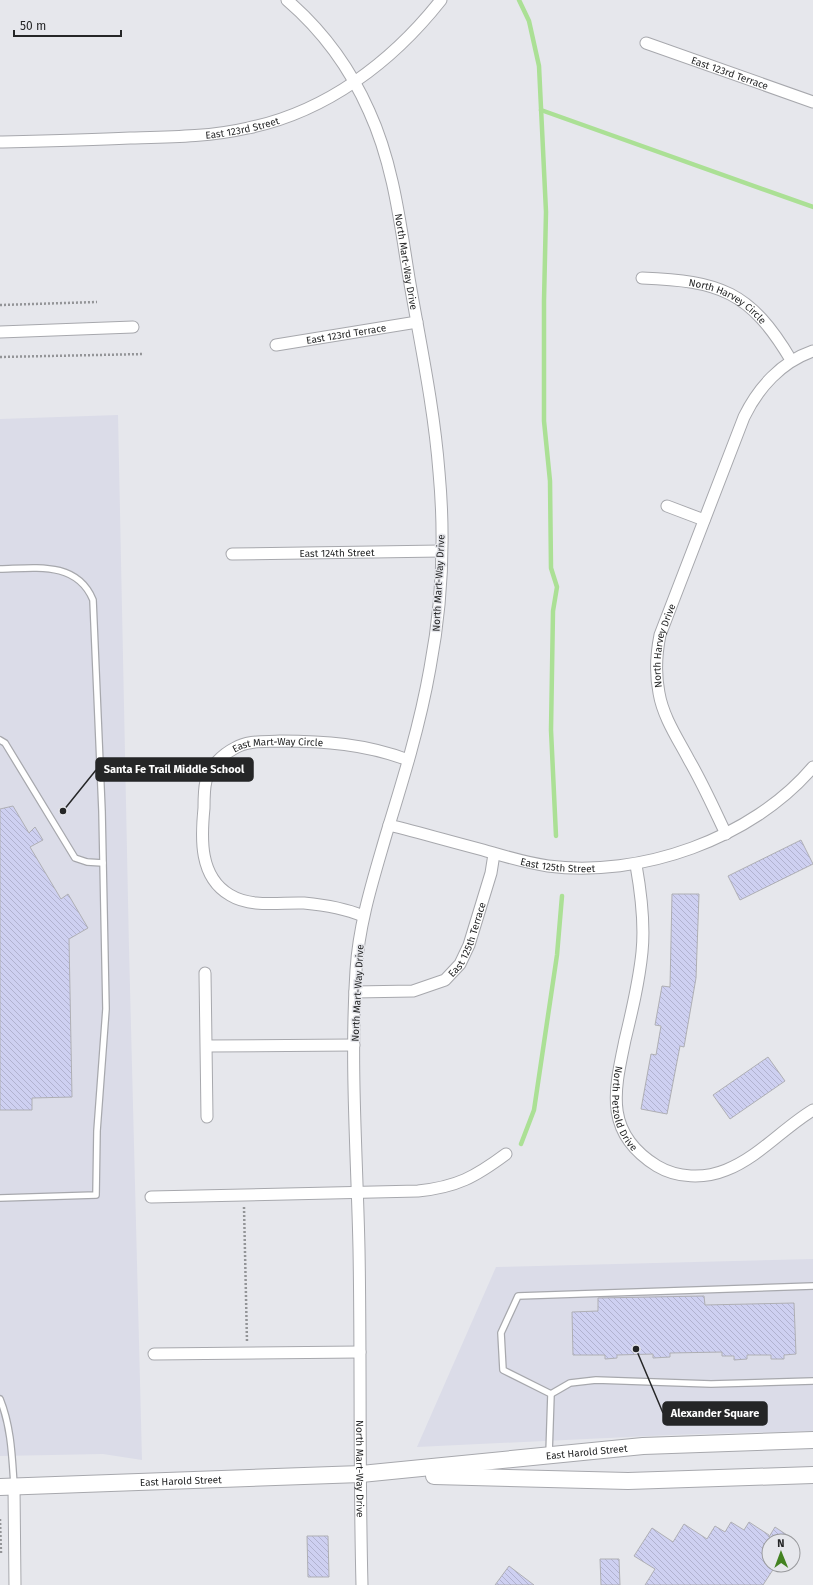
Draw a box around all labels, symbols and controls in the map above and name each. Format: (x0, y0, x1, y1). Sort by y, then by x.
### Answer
scale bar (14, 12, 121, 38)
text: 50 m (20, 19, 46, 33)
street label: East 123rd Terrace (689, 54, 770, 93)
street label: East 123rd Street (205, 115, 281, 142)
street label: North Mart-Way Drive (392, 213, 420, 311)
street label: North Harvey Circle (688, 277, 768, 327)
street label: East 123rd Terrace (305, 322, 387, 347)
street label: North Mart-Way Drive (430, 534, 448, 632)
street label: East 124th Street (299, 547, 375, 560)
street label: North Harvey Drive (651, 602, 678, 688)
street label: East Mart-Way Circle (230, 736, 324, 755)
callout: Santa Fe Trail Middle School (96, 758, 253, 781)
text: Santa Fe Trail Middle School (104, 763, 245, 776)
street label: East 125th Street (519, 856, 596, 875)
street label: East 125th Terrace (446, 901, 489, 980)
street label: North Mart-Way Drive (349, 944, 367, 1042)
street label: North Petzold Drive (609, 1065, 640, 1154)
callout: Alexander Square (663, 1402, 767, 1425)
text: Alexander Square (670, 1407, 759, 1420)
street label: North Mart-Way Drive (353, 1420, 366, 1518)
street label: East Harold Street (545, 1443, 628, 1463)
street label: East Harold Street (140, 1474, 222, 1489)
north arrow (761, 1533, 801, 1573)
text: N (777, 1537, 785, 1550)

